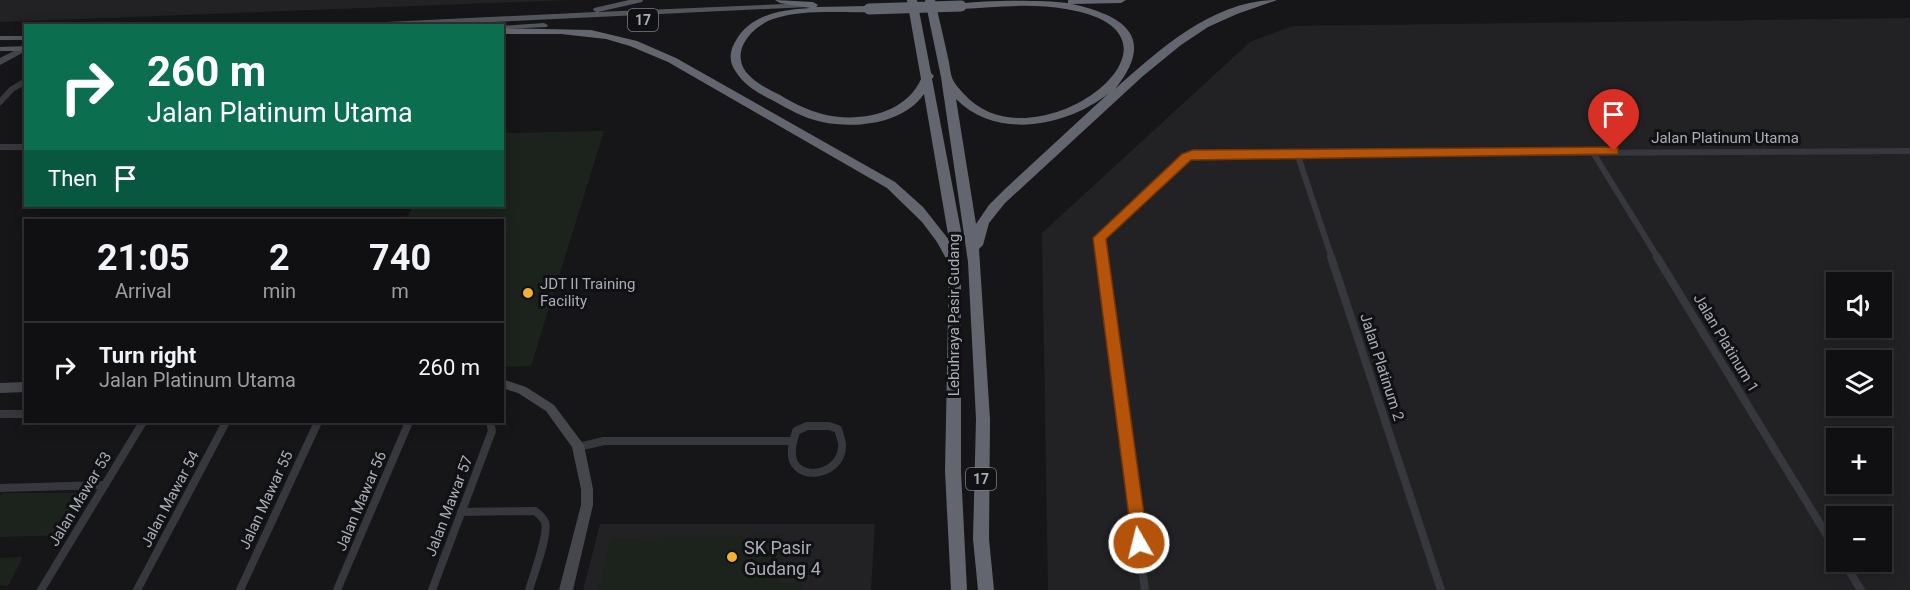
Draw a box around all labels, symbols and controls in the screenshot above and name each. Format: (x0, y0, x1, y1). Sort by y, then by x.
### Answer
road number: 17 (628, 9, 658, 31)
text: 260 m (147, 47, 266, 96)
icon: right (48, 48, 126, 126)
pin (1588, 89, 1639, 151)
text: Jalan Platinum Utama (147, 97, 413, 129)
icon: arrive (1597, 98, 1630, 131)
street label: Jalan Platinum Utama (1651, 129, 1799, 147)
icon: arrive (109, 162, 142, 195)
text: Then (48, 166, 97, 191)
street label: Lebuhraya Pasir Gudang (945, 234, 963, 396)
text: 21:05 (97, 237, 190, 279)
text: 2 (269, 237, 290, 279)
text: 740 (369, 237, 431, 279)
map controls (1826, 272, 1892, 572)
button: sound (1826, 272, 1892, 338)
place label: JDT II Training Facility (540, 275, 636, 310)
text: Arrival (115, 279, 172, 303)
text: min (263, 279, 296, 303)
text: m (391, 279, 409, 303)
marker: JDT II Training Facility (521, 286, 535, 300)
street label: Jalan Platinum 1 (1689, 290, 1763, 396)
street label: Jalan Platinum 2 (1356, 311, 1408, 423)
text: Turn right (99, 343, 196, 368)
button: layers (1826, 350, 1892, 416)
icon: right (48, 351, 81, 384)
text: 260 m (418, 355, 480, 380)
text: Jalan Platinum Utama (99, 368, 296, 392)
button: + (1826, 428, 1892, 494)
street label: Jalan Mawar 54 (137, 447, 203, 550)
street label: Jalan Mawar 55 (235, 448, 297, 552)
street label: Jalan Mawar 56 (332, 448, 390, 554)
street label: Jalan Mawar 53 (45, 449, 115, 549)
street label: Jalan Mawar 57 (421, 453, 477, 559)
road number: 17 (966, 468, 996, 490)
button: − (1826, 506, 1892, 572)
position arrow (1107, 511, 1171, 575)
place label: SK Pasir Gudang 4 (744, 537, 821, 579)
marker: SK Pasir Gudang 4 (725, 550, 739, 564)

